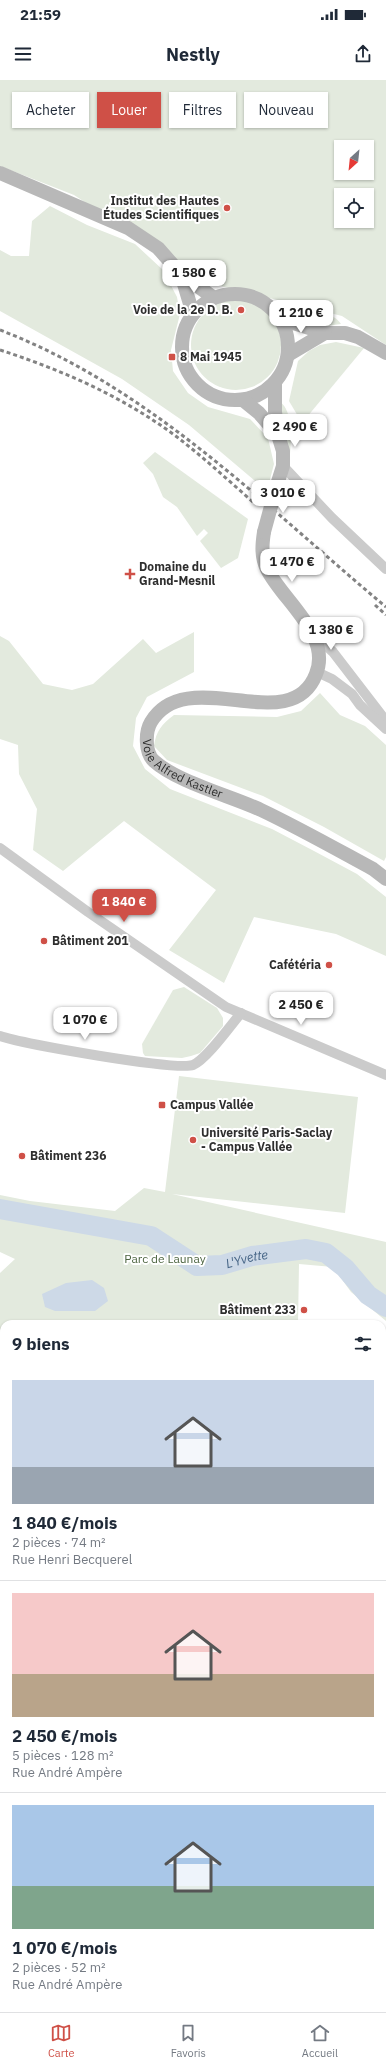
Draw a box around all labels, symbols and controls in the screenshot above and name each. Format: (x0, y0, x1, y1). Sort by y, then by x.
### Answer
text: 21:59 (20, 5, 61, 24)
icon: menu (12, 43, 34, 65)
text: Nestly (166, 43, 220, 66)
icon: share (352, 43, 374, 65)
chip: Acheter (12, 92, 89, 128)
chip: Louer (97, 92, 161, 128)
chip: Filtres (169, 92, 236, 128)
chip: Nouveau (244, 92, 328, 128)
north arrow (334, 140, 374, 180)
map controls (334, 140, 374, 228)
button: locate (334, 188, 374, 228)
place label: Institut des Hautes Études Scientifiques (103, 193, 219, 222)
marker: Institut des Hautes Études Scientifiques (222, 203, 232, 213)
pin: 1 580 € (157, 260, 231, 294)
text: 1 580 € (171, 264, 217, 281)
pin: 1 210 € (264, 300, 338, 334)
place label: Voie de la 2e D. B. (133, 302, 233, 317)
text: 1 210 € (278, 304, 324, 321)
marker: Voie de la 2e D. B. (236, 305, 246, 315)
place label: 8 Mai 1945 (180, 349, 242, 364)
marker: 8 Mai 1945 (167, 352, 177, 362)
pin: 2 490 € (258, 414, 332, 448)
text: 2 490 € (272, 418, 318, 435)
pin: 3 010 € (246, 480, 320, 514)
text: 3 010 € (260, 484, 306, 501)
pin: 1 470 € (255, 549, 329, 583)
text: 1 470 € (269, 553, 315, 570)
place label: Domaine du Grand-Mesnil (139, 559, 216, 588)
marker: Domaine du Grand-Mesnil (124, 568, 136, 580)
pin: 1 380 € (294, 617, 368, 651)
text: 1 380 € (308, 621, 354, 638)
street label: Voie Alfred Kastler (140, 739, 226, 801)
pin: 1 840 € (87, 889, 161, 923)
text: 1 840 € (101, 893, 147, 910)
place label: Bâtiment 201 (52, 933, 128, 948)
marker: Bâtiment 201 (39, 936, 49, 946)
place label: Cafétéria (269, 957, 321, 972)
marker: Cafétéria (324, 960, 334, 970)
pin: 2 450 € (264, 992, 338, 1026)
text: 2 450 € (278, 996, 324, 1013)
pin: 1 070 € (48, 1007, 122, 1041)
text: 1 070 € (62, 1011, 108, 1028)
place label: Campus Vallée (170, 1097, 254, 1112)
marker: Campus Vallée (157, 1100, 167, 1110)
place label: Université Paris-Saclay - Campus Vallée (201, 1125, 333, 1154)
marker: Université Paris-Saclay - Campus Vallée (188, 1135, 198, 1145)
place label: Bâtiment 236 (30, 1148, 106, 1163)
marker: Bâtiment 236 (17, 1151, 27, 1161)
water label: L'Yvette (224, 1246, 269, 1272)
park label: Parc de Launay (124, 1251, 206, 1266)
place label: Bâtiment 233 (220, 1302, 296, 1317)
marker: Bâtiment 233 (299, 1305, 309, 1315)
text: 9 biens (12, 1333, 70, 1355)
icon: filters (352, 1333, 374, 1355)
icon: home (157, 1406, 229, 1478)
text: 1 840 €/mois (12, 1512, 117, 1534)
text: 2 pièces · 74 m² (12, 1534, 106, 1551)
text: Rue Henri Becquerel (12, 1551, 132, 1568)
icon: home (157, 1619, 229, 1691)
text: 2 450 €/mois (12, 1725, 117, 1747)
text: 5 pièces · 128 m² (12, 1747, 113, 1764)
text: Rue André Ampère (12, 1764, 122, 1781)
icon: home (157, 1831, 229, 1903)
text: 1 070 €/mois (12, 1937, 117, 1959)
text: 2 pièces · 52 m² (12, 1959, 106, 1976)
text: Rue André Ampère (12, 1976, 122, 1993)
tab: Carte (48, 2022, 75, 2060)
tab: Favoris (171, 2022, 206, 2060)
tab: Accueil (302, 2022, 338, 2060)

